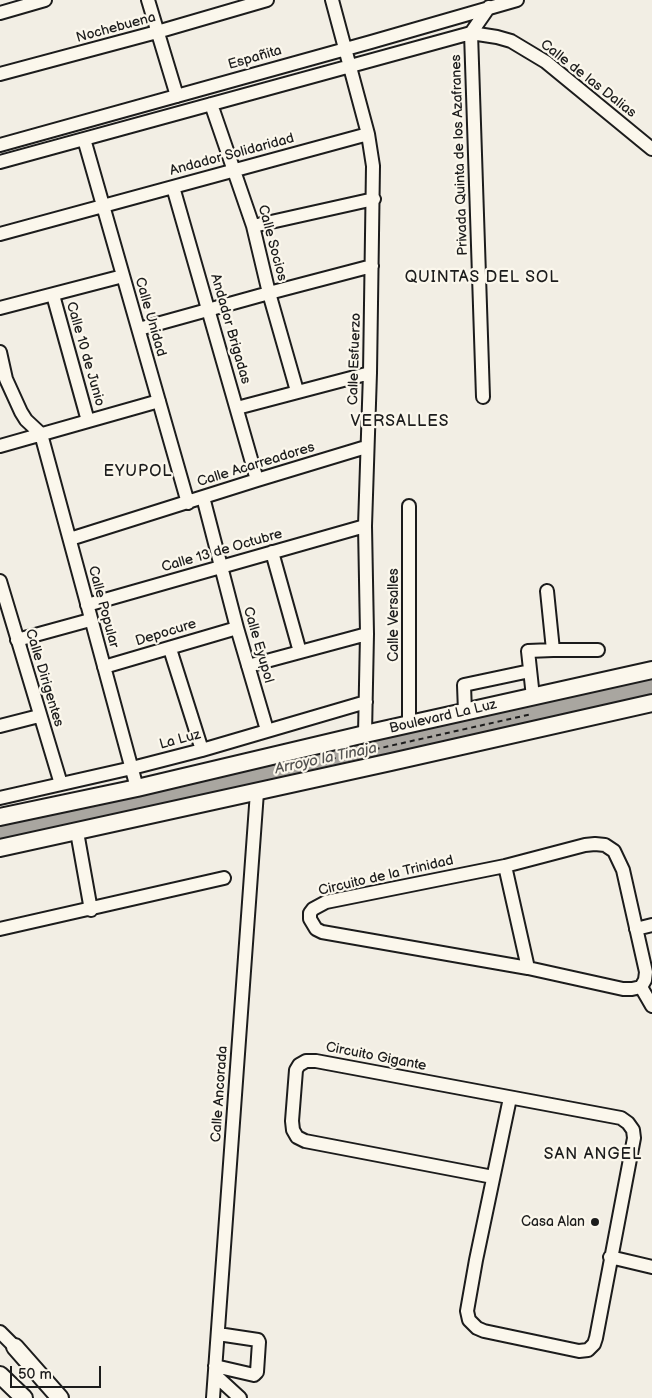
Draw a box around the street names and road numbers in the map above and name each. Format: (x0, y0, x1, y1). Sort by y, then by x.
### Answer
street label: Nochebuena (74, 9, 158, 47)
street label: Calle de las Dalias (537, 36, 639, 122)
street label: Españita (226, 42, 284, 74)
street label: Privada Quinta de los Azafranes (448, 54, 472, 256)
street label: Andador Solidaridad (168, 130, 296, 180)
street label: Calle Socios (254, 203, 290, 283)
street label: Andador Brigadas (206, 272, 254, 386)
street label: Calle Unidad (131, 276, 169, 358)
street label: Calle 10 de Junio (62, 300, 108, 408)
street label: Calle Esfuerzo (345, 313, 365, 405)
street label: Calle Acarreadores (195, 439, 317, 491)
street label: Calle 13 de Octubre (160, 526, 284, 576)
street label: Calle Popular (84, 564, 122, 650)
street label: Calle Versalles (386, 568, 402, 662)
street label: Calle Eyupol (239, 605, 277, 685)
street label: Depocure (134, 616, 198, 650)
street label: Calle Dirigentes (21, 627, 67, 729)
street label: Boulevard La Luz (388, 697, 498, 737)
street label: La Luz (158, 726, 202, 754)
street label: Circuito de la Trinidad (317, 852, 455, 900)
street label: Circuito Gigante (324, 1039, 428, 1075)
street label: Calle Ancorada (208, 1045, 232, 1143)

